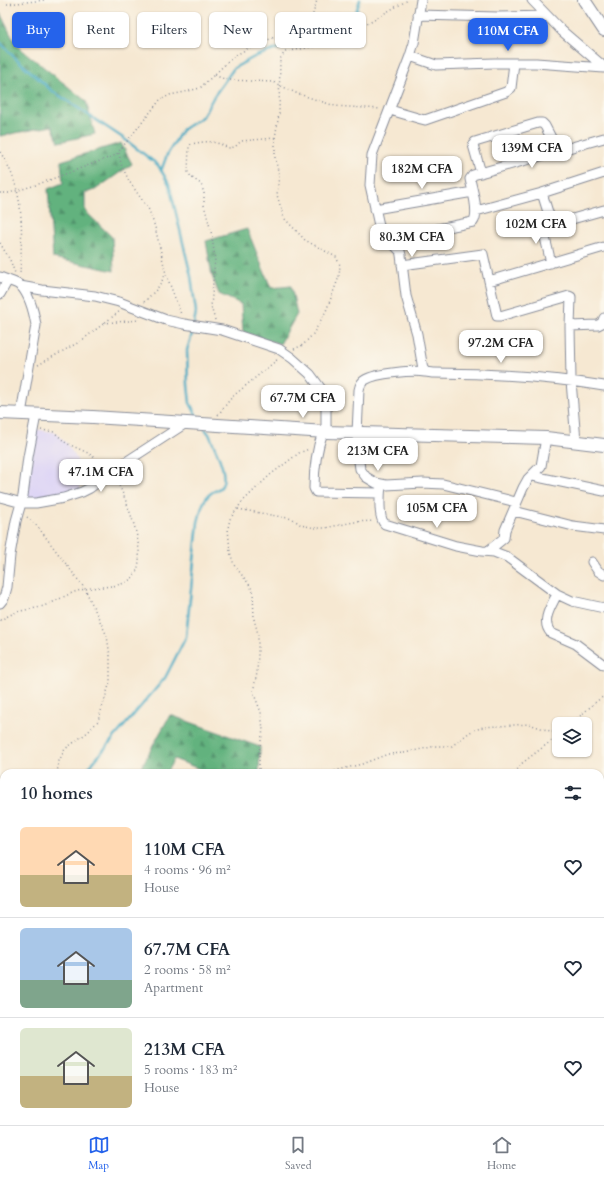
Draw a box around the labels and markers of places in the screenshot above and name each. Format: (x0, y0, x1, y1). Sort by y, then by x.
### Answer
pin: 110M CFA (467, 18, 549, 52)
pin: 139M CFA (491, 135, 573, 169)
pin: 182M CFA (381, 156, 463, 190)
pin: 102M CFA (495, 211, 577, 245)
pin: 80.3M CFA (366, 224, 458, 258)
pin: 97.2M CFA (455, 330, 547, 364)
pin: 67.7M CFA (257, 385, 349, 419)
pin: 213M CFA (337, 438, 419, 472)
pin: 47.1M CFA (55, 459, 147, 493)
pin: 105M CFA (396, 495, 478, 529)

